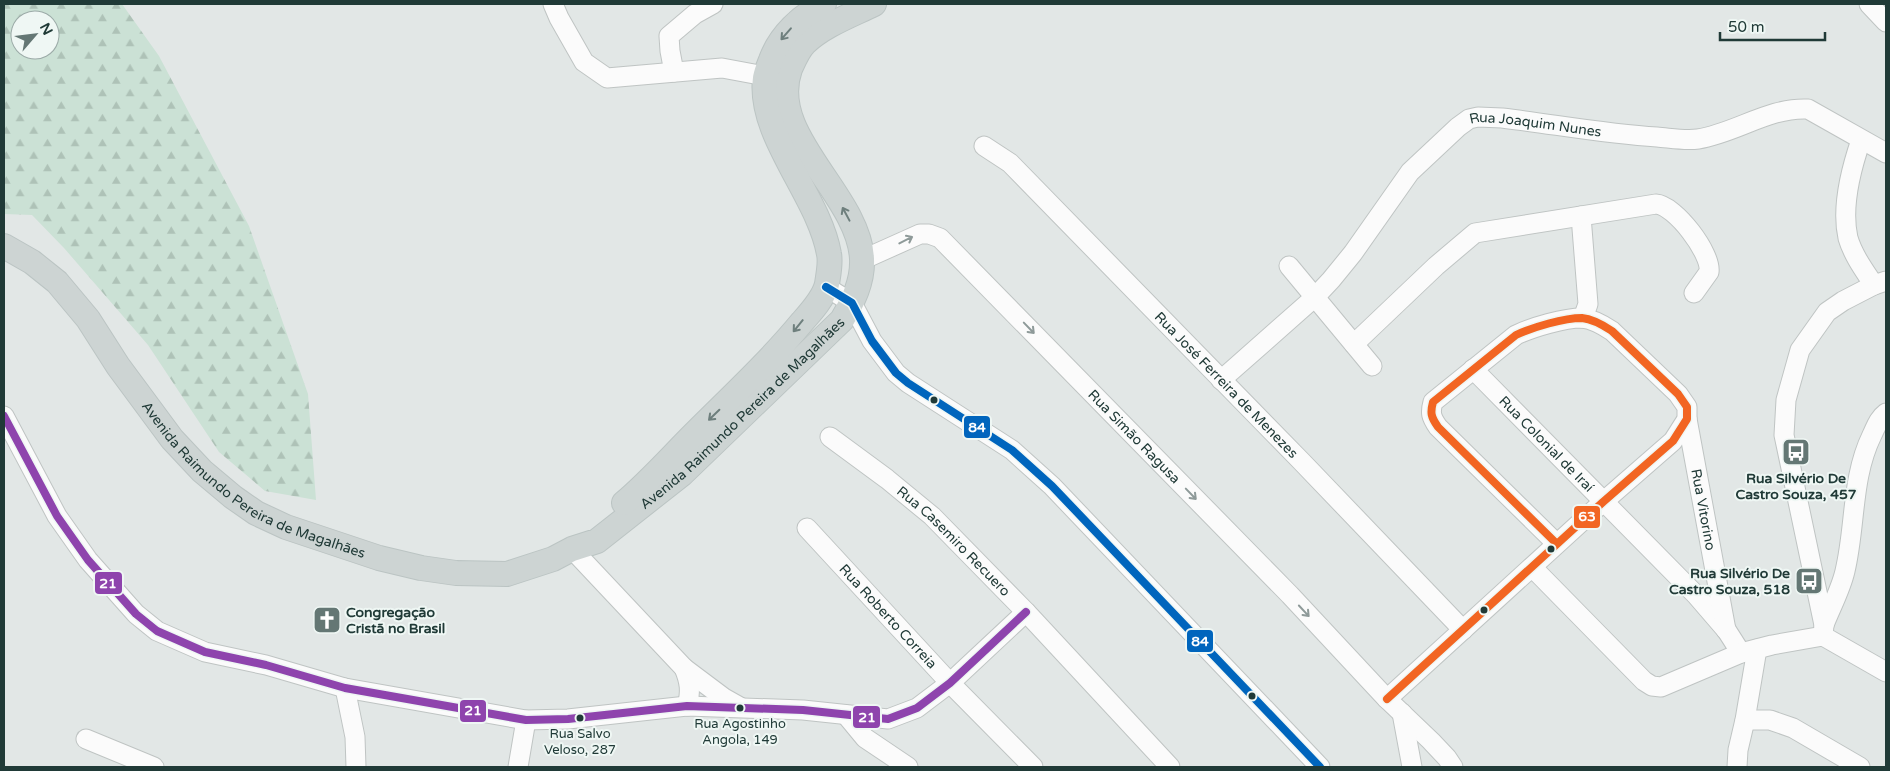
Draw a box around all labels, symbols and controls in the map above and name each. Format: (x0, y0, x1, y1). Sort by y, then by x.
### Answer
north arrow (10, 10, 60, 60)
scale bar (1720, 10, 1825, 42)
text: 50 m (1728, 18, 1765, 36)
text: N (36, 20, 56, 38)
one-way arrow (780, 27, 792, 40)
street label: Rua Joaquim Nunes (1468, 109, 1603, 141)
one-way arrow (841, 207, 851, 222)
one-way arrow (899, 235, 914, 245)
street label: Rua José Ferreira de Menezes (1151, 308, 1302, 462)
street label: Avenida Raimundo Pereira de Magalhães (637, 314, 849, 513)
one-way arrow (793, 320, 804, 333)
one-way arrow (1022, 322, 1035, 334)
street label: Rua Simão Ragusa (1084, 386, 1184, 487)
street label: Rua Colonial de Iraí (1495, 393, 1598, 496)
unlabelled marker (929, 395, 939, 405)
street label: Avenida Raimundo Pereira de Magalhães (138, 398, 368, 562)
one-way arrow (708, 409, 720, 421)
line badge: 84 (963, 415, 991, 439)
text: 84 (968, 419, 986, 436)
bus stop icon: Rua Silvério De Castro Souza, 457 (1781, 437, 1811, 467)
street label: Rua Vitorino (1687, 467, 1719, 552)
place label: Rua Silvério De Castro Souza, 457 (1735, 470, 1857, 503)
street label: Rua Casemiro Recuero (893, 483, 1014, 600)
one-way arrow (1185, 488, 1197, 501)
line badge: 63 (1573, 505, 1601, 529)
text: 63 (1578, 508, 1596, 525)
unlabelled marker (1546, 544, 1556, 554)
street label: Rua Roberto Correia (836, 561, 940, 672)
place label: Rua Silvério De Castro Souza, 518 (1669, 565, 1790, 598)
bus stop icon: Rua Silvério De Castro Souza, 518 (1794, 566, 1824, 596)
line badge: 21 (94, 571, 123, 595)
text: 21 (99, 575, 117, 592)
place label: Congregação Cristã no Brasil (346, 604, 445, 637)
one-way arrow (1298, 604, 1310, 617)
church icon: Congregação Cristã no Brasil (312, 605, 342, 635)
unlabelled marker (1479, 605, 1489, 615)
line badge: 84 (1186, 629, 1214, 653)
text: 84 (1191, 633, 1209, 650)
unlabelled marker (1247, 691, 1257, 701)
line badge: 21 (459, 699, 487, 723)
text: 21 (464, 702, 482, 719)
marker: Rua Agostinho Angola, 149 (735, 703, 745, 713)
line badge: 21 (852, 705, 881, 729)
text: 21 (858, 709, 876, 726)
marker: Rua Salvo Veloso, 287 (575, 713, 585, 723)
place label: Rua Agostinho Angola, 149 (694, 716, 786, 748)
place label: Rua Salvo Veloso, 287 (544, 726, 616, 758)

